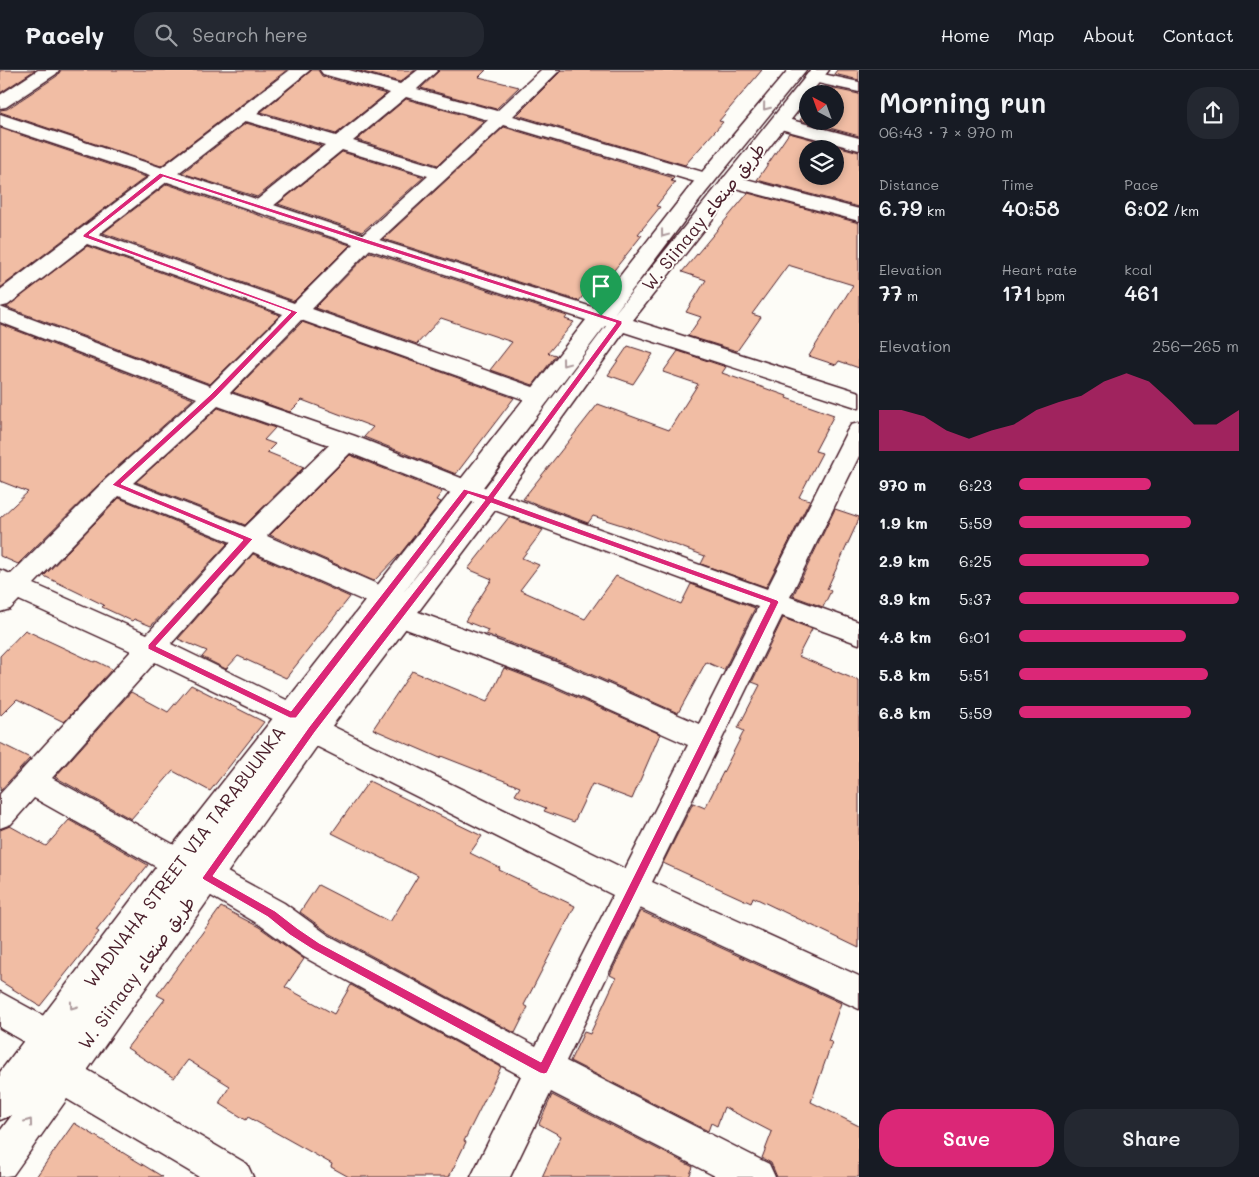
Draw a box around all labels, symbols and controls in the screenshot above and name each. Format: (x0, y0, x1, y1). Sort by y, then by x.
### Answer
search box (134, 12, 484, 57)
text: Pacely (25, 19, 104, 50)
icon: search (152, 21, 180, 49)
text: Search here (192, 22, 308, 47)
text: Home (941, 23, 990, 47)
text: Map (1018, 23, 1054, 47)
text: About (1082, 23, 1135, 47)
text: Contact (1163, 23, 1234, 47)
text: Morning run (879, 84, 1046, 120)
north arrow (799, 85, 844, 130)
map controls (799, 85, 844, 185)
button: share (1187, 87, 1239, 139)
one-way arrow (762, 102, 771, 111)
text: 06:43 · 7 × 970 m (879, 121, 1013, 142)
street label: W. Siinaay طريق صنعاء (636, 137, 770, 295)
button: layers (799, 140, 844, 185)
text: Distance (879, 175, 939, 194)
text: Time (1002, 175, 1034, 194)
text: Pace (1124, 175, 1159, 194)
text: 6.79 (879, 194, 922, 221)
text: 40:58 (1002, 194, 1060, 221)
text: 6:02 (1124, 194, 1169, 221)
text: km (922, 201, 945, 220)
text: /km (1169, 201, 1199, 220)
one-way arrow (661, 228, 669, 237)
text: Elevation (879, 260, 942, 279)
text: Heart rate (1002, 260, 1077, 279)
text: kcal (1124, 260, 1152, 279)
pin (580, 265, 622, 316)
icon: arrive (587, 272, 615, 300)
text: 77 (879, 279, 902, 306)
text: 171 (1002, 279, 1032, 306)
text: 461 (1124, 279, 1159, 306)
text: m (902, 286, 918, 305)
text: bpm (1032, 286, 1065, 305)
text: Elevation (879, 335, 951, 356)
text: 256–265 m (1152, 335, 1239, 356)
one-way arrow (562, 357, 571, 367)
text: 970 m (879, 474, 926, 495)
text: 6:23 (959, 474, 992, 495)
text: 1.9 km (879, 512, 928, 533)
text: 5:59 (959, 512, 992, 533)
text: 2.9 km (879, 550, 930, 571)
text: 6:25 (959, 550, 992, 571)
text: 3.9 km (879, 588, 930, 609)
text: 5:37 (959, 588, 992, 609)
text: 4.8 km (879, 626, 931, 647)
text: 6:01 (959, 626, 991, 647)
text: 5.8 km (879, 664, 930, 685)
text: 5:51 (959, 664, 990, 685)
text: 6.8 km (879, 702, 931, 723)
text: 5:59 (959, 702, 992, 723)
street label: WADNAHA STREET VIA TARABUUNKA (78, 721, 291, 992)
street label: W. Siinaay طريق صنعاء (72, 891, 200, 1054)
one-way arrow (70, 1000, 78, 1009)
button: Save (879, 1109, 1054, 1167)
button: Share (1064, 1109, 1239, 1167)
one-way arrow (23, 1118, 32, 1128)

